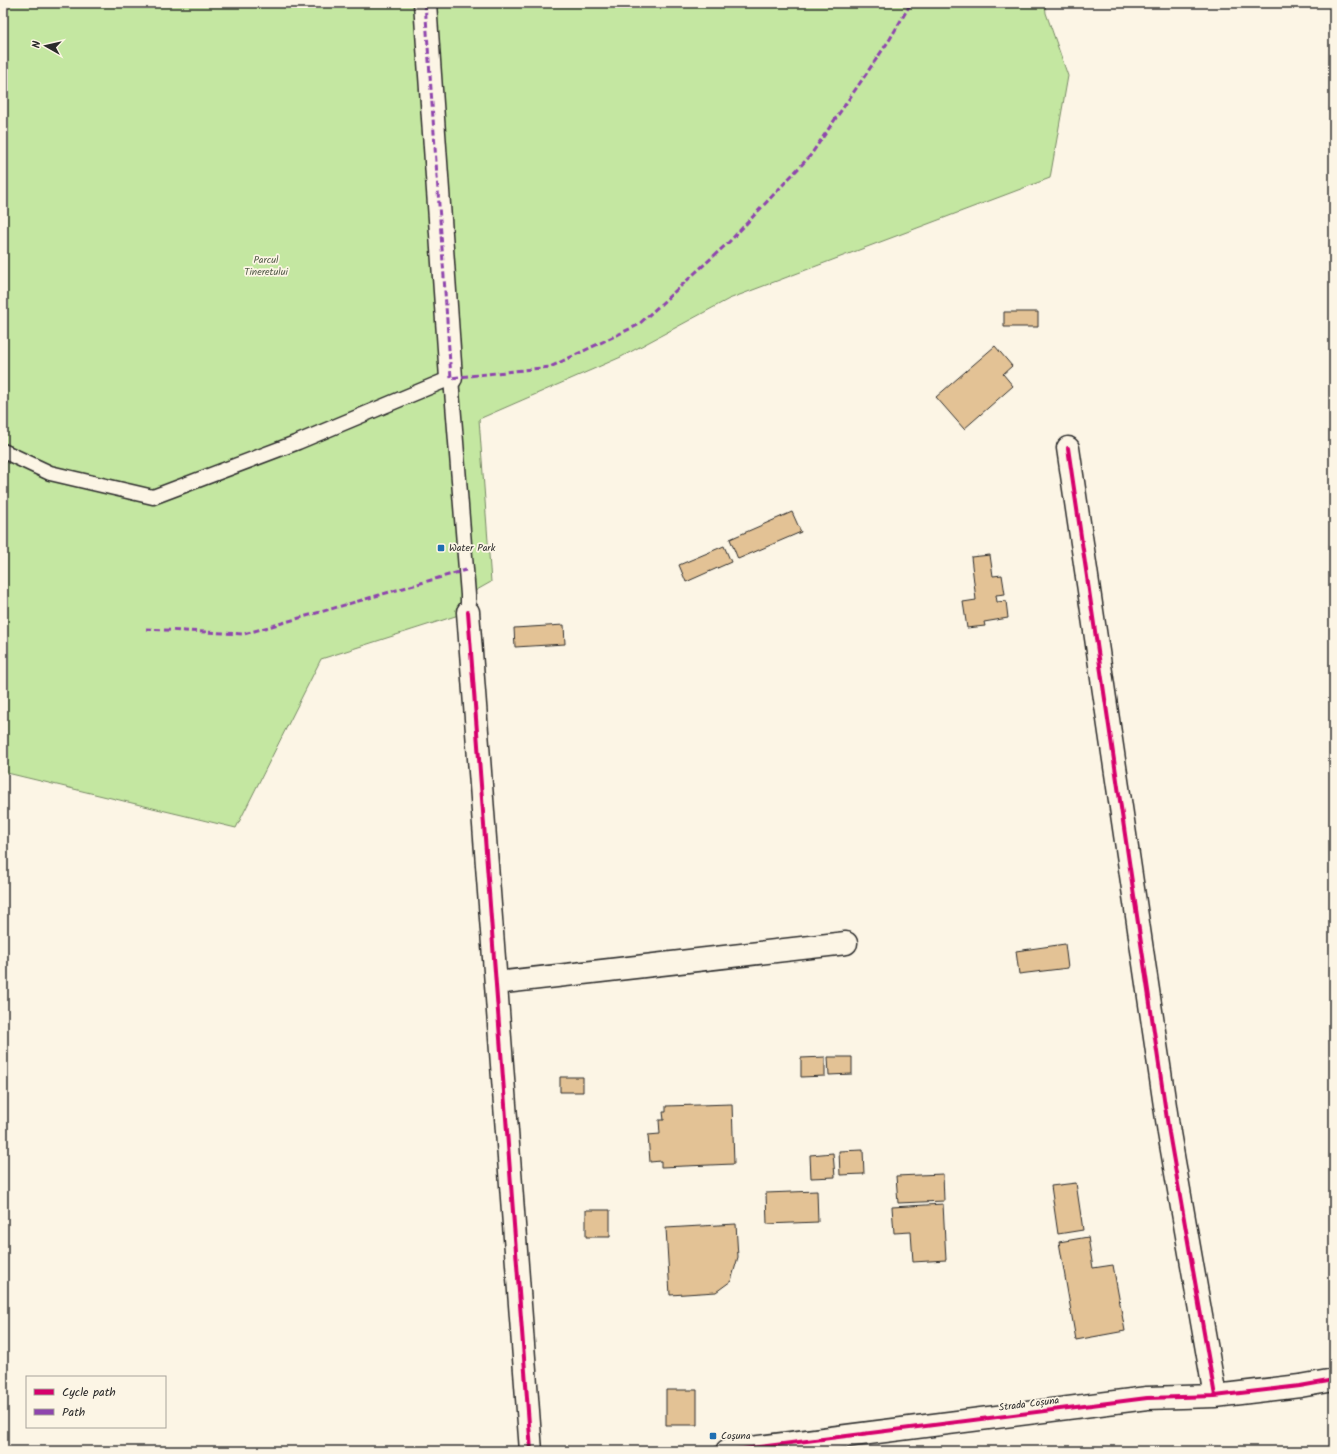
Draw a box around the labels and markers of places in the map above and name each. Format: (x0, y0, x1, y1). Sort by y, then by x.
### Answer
place label: Water Park (449, 540, 496, 556)
marker: Water Park (436, 543, 446, 553)
place label: Coșuna (721, 1428, 751, 1444)
marker: Coșuna (708, 1431, 718, 1441)

